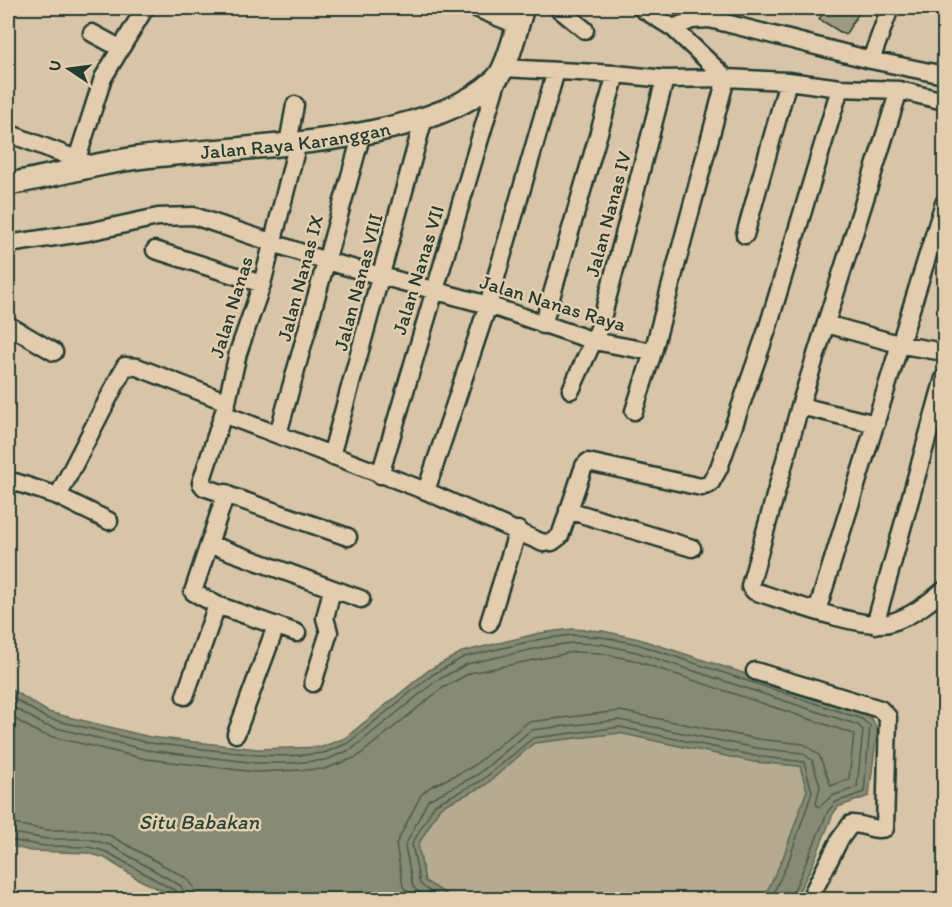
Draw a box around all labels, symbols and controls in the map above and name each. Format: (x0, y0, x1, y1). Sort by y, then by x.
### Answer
north arrow (39, 39, 99, 99)
text: U (44, 58, 65, 73)
street label: Jalan Raya Karanggan (200, 116, 393, 164)
street label: Jalan Nanas IV (580, 149, 636, 279)
street label: Jalan Nanas VII (387, 202, 449, 338)
street label: Jalan Nanas VIII (328, 211, 388, 353)
street label: Jalan Nanas IX (272, 212, 328, 344)
street label: Jalan Nanas (204, 253, 258, 361)
street label: Jalan Nanas Raya (477, 269, 629, 337)
water label: Situ Babakan (139, 809, 259, 834)

